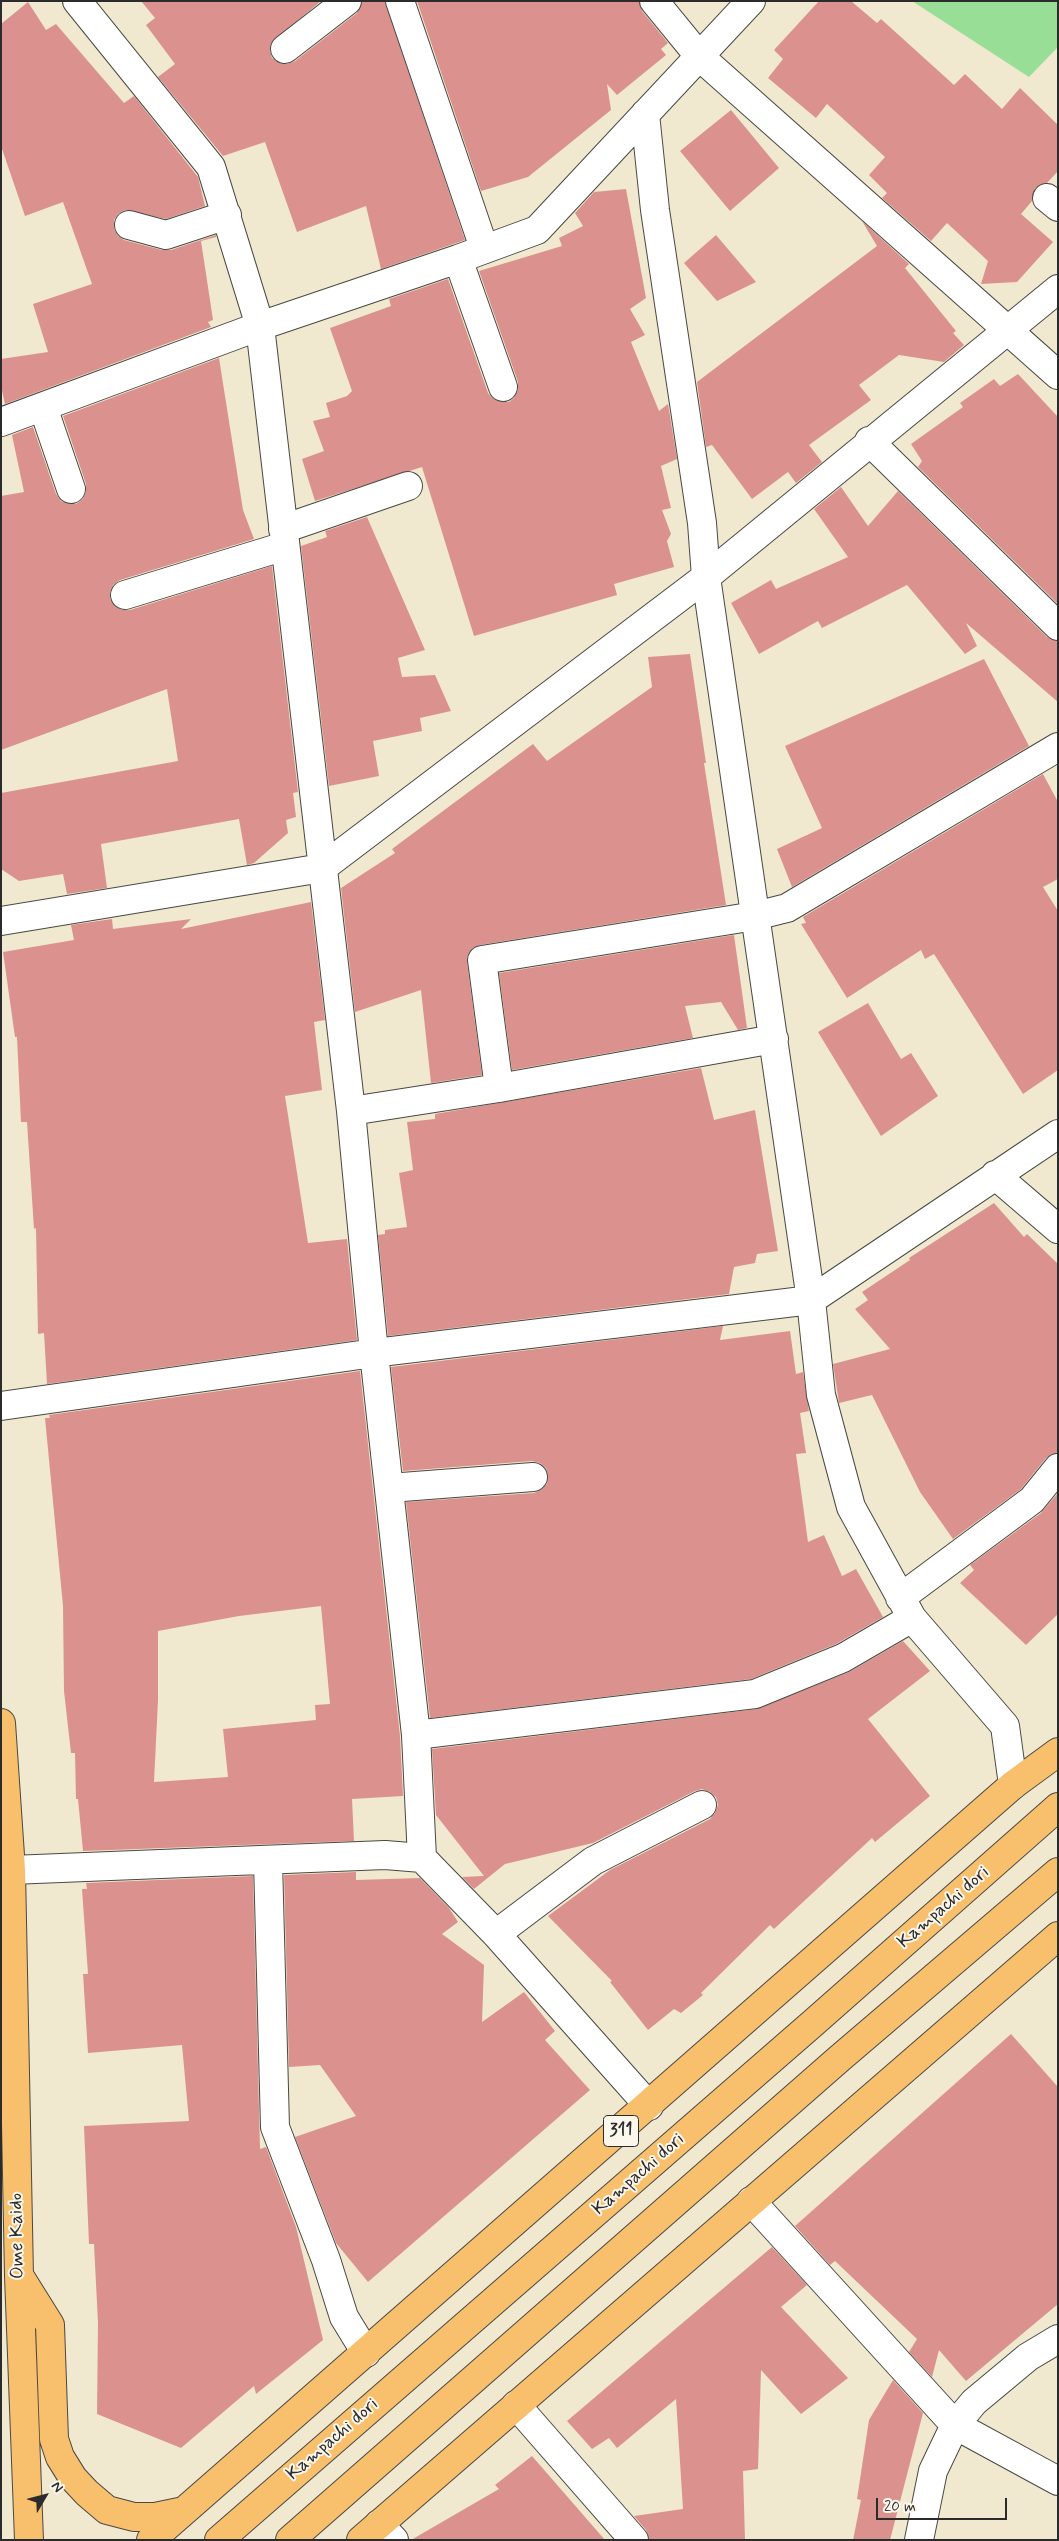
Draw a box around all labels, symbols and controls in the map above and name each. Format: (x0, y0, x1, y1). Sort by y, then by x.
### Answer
street label: Kampachi dori (893, 1862, 995, 1954)
road number: 311 (604, 2116, 638, 2146)
street label: Kampachi dori (588, 2129, 690, 2221)
street label: Ome Kaido (6, 2193, 30, 2279)
street label: Kampachi dori (282, 2394, 384, 2486)
north arrow (20, 2471, 70, 2521)
text: N (47, 2478, 67, 2496)
scale bar (879, 2488, 1010, 2520)
text: 20 m (884, 2497, 916, 2517)

